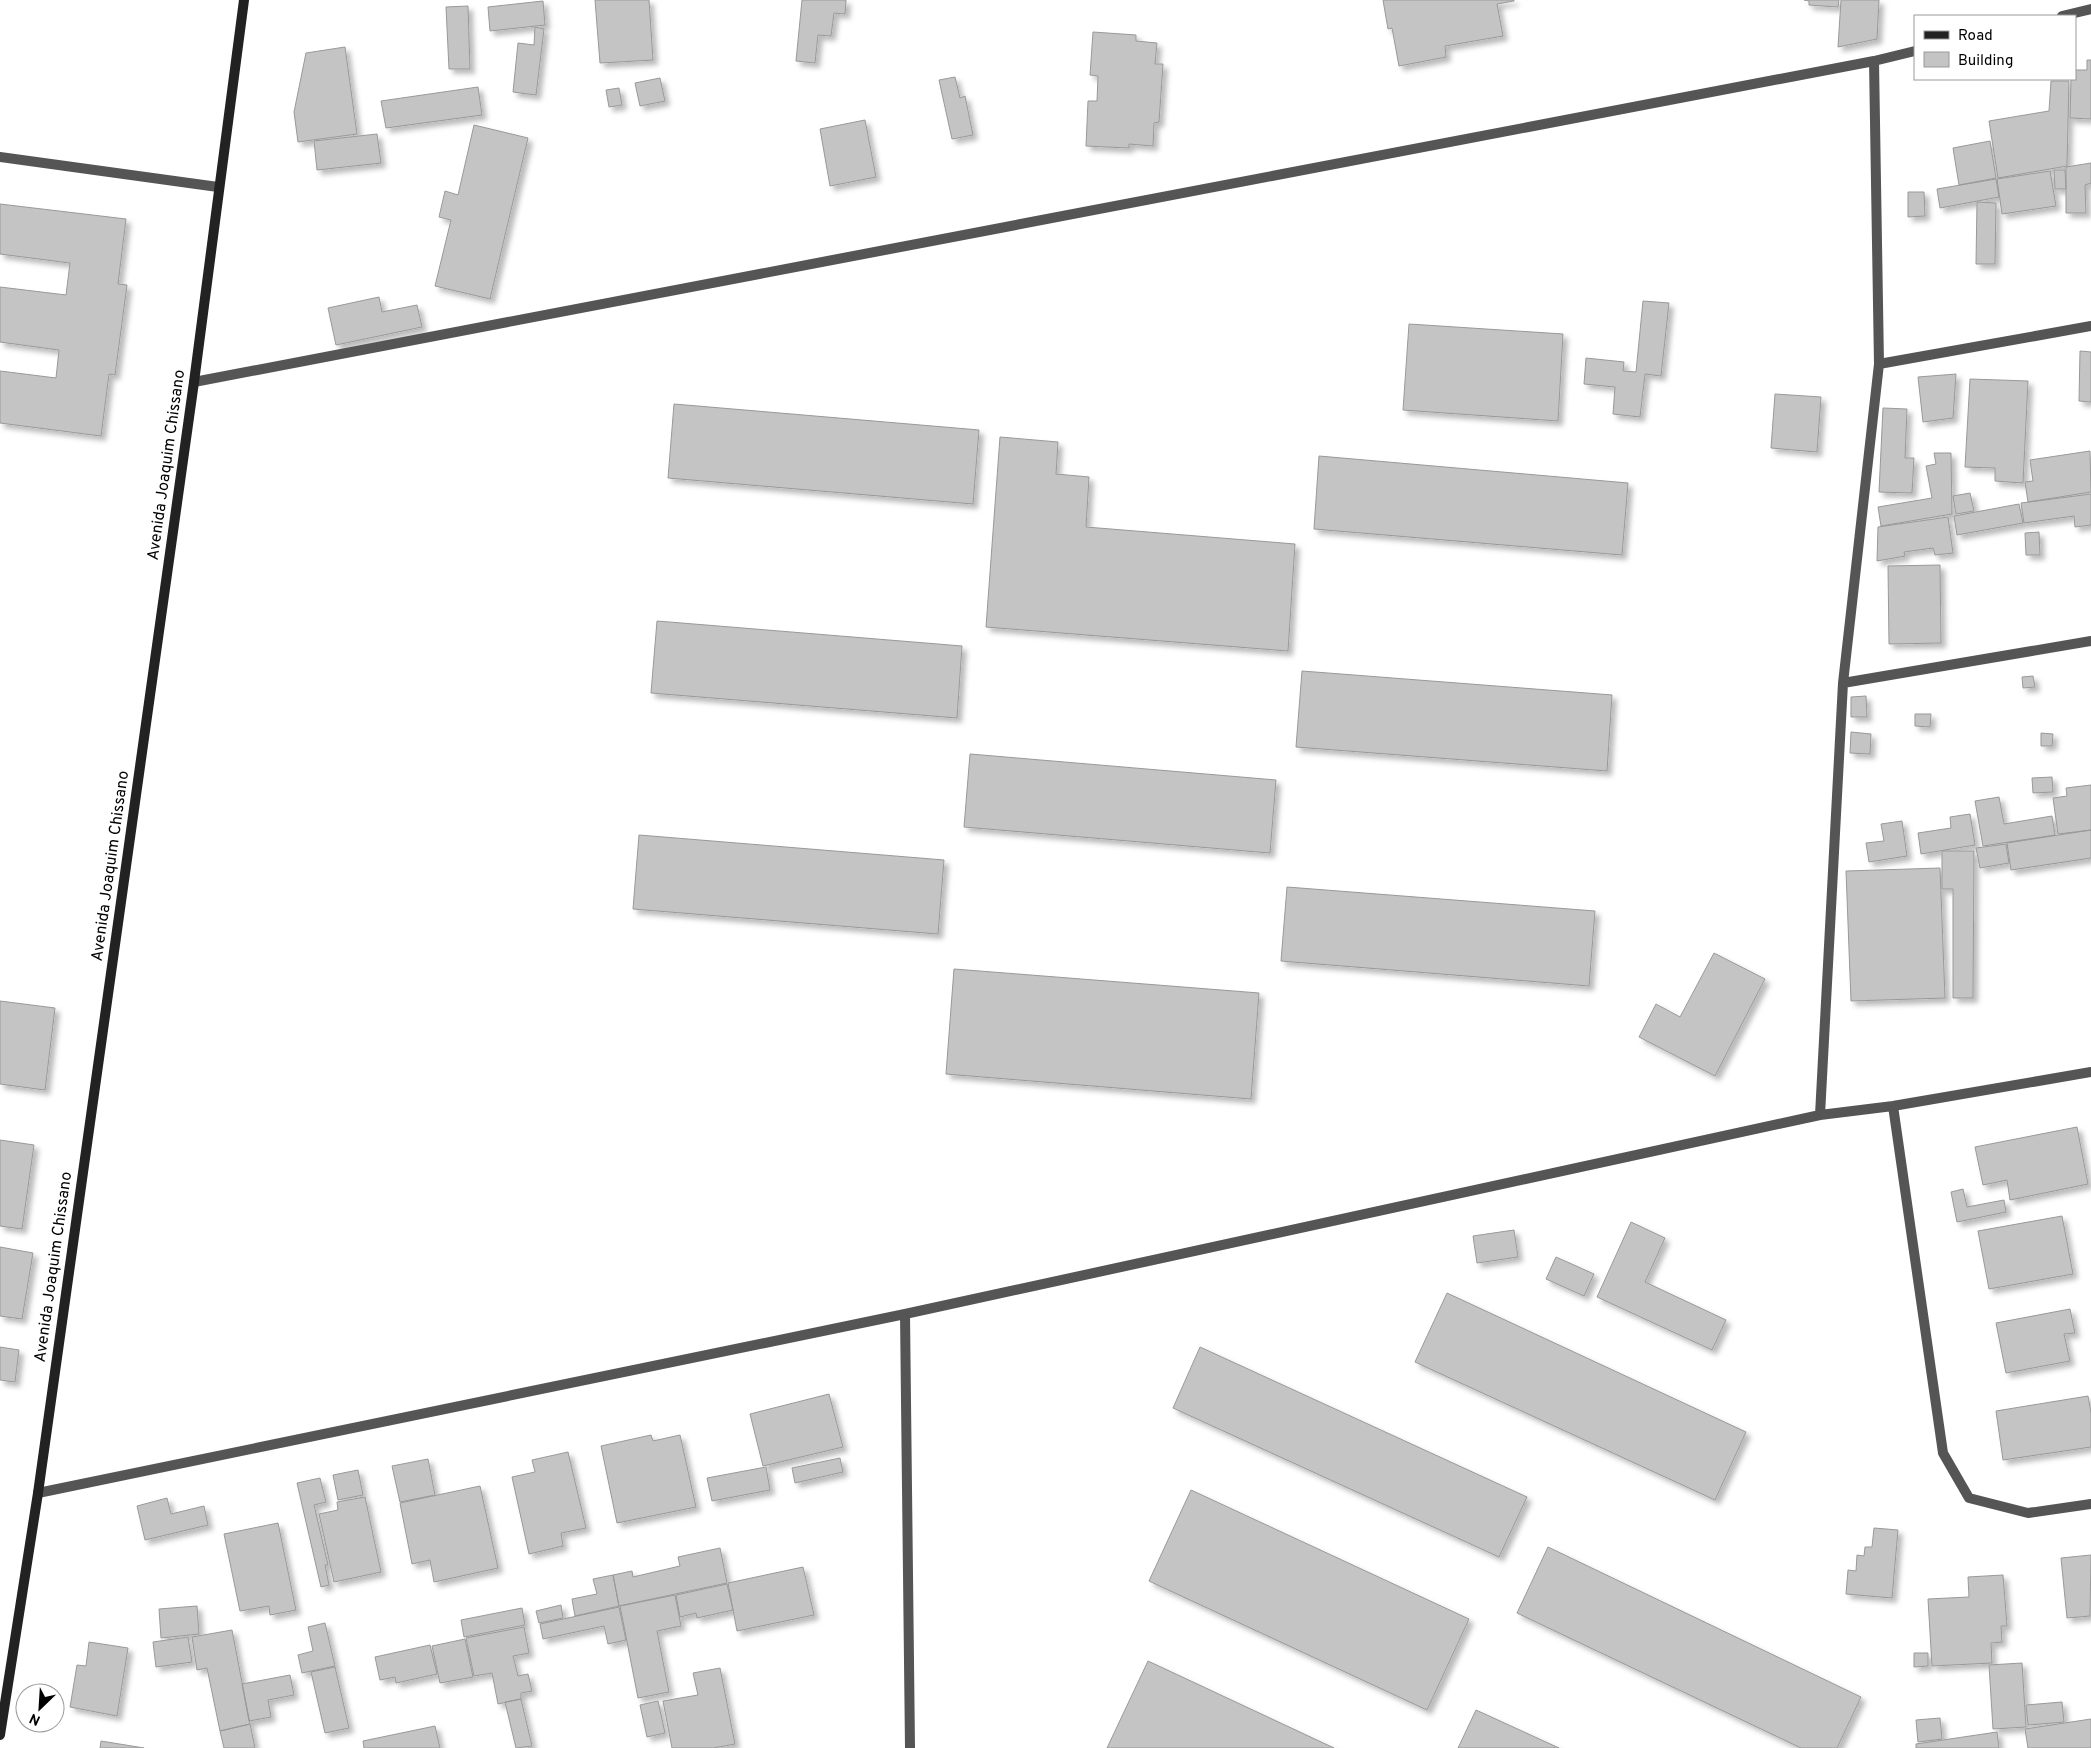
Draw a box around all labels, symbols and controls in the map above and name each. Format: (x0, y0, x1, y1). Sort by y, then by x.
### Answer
legend (1914, 15, 2076, 80)
text: Road (1958, 27, 1993, 46)
text: Building (1958, 52, 2013, 71)
street label: Avenida Joaquim Chissano (144, 368, 190, 562)
street label: Avenida Joaquim Chissano (88, 769, 134, 963)
street label: Avenida Joaquim Chissano (31, 1170, 77, 1364)
north arrow (15, 1683, 65, 1733)
text: N (27, 1709, 43, 1728)

